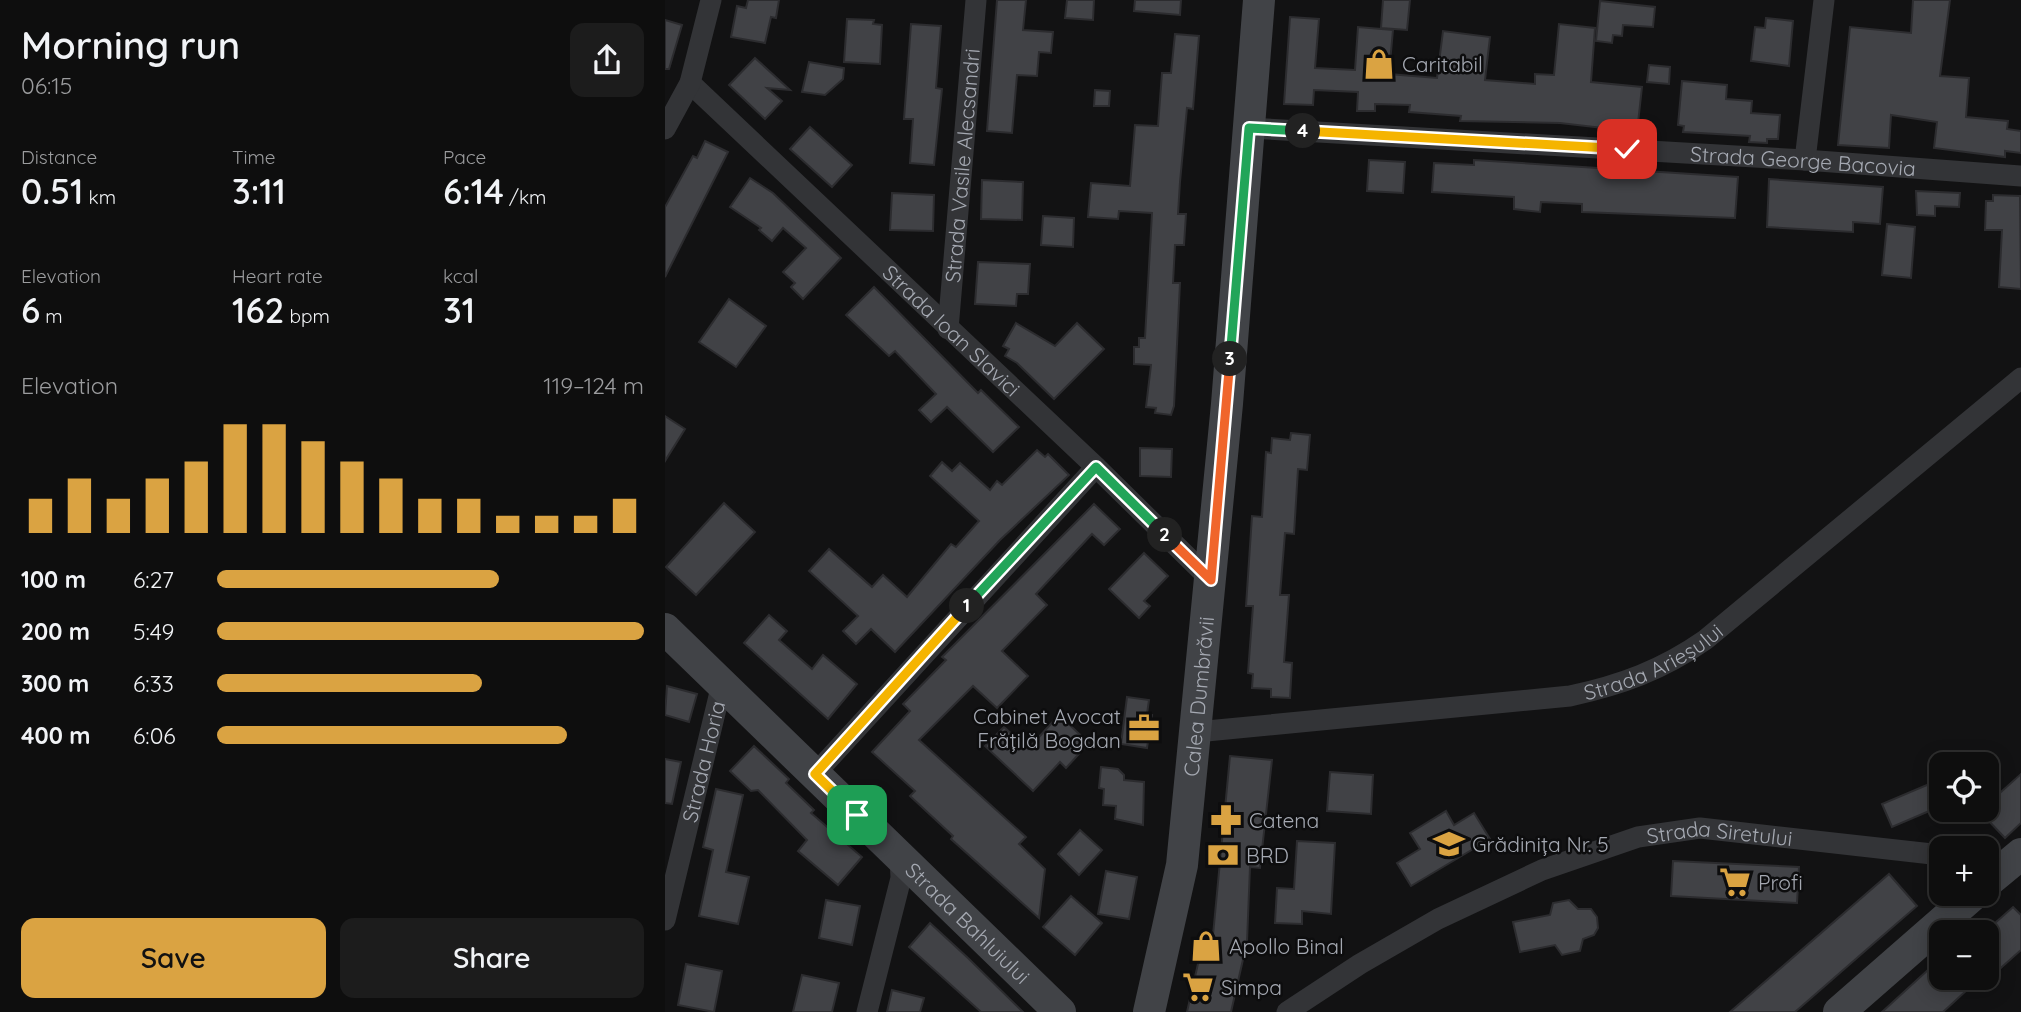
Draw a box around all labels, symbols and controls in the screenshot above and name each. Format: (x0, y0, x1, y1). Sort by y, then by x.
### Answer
text: Morning run (21, 21, 240, 69)
button: share (570, 23, 644, 97)
street label: Strada Vasile Alecsandri (939, 47, 985, 284)
shop icon: Caritabil (1362, 47, 1396, 81)
place label: Caritabil (1402, 51, 1483, 77)
text: 06:15 (21, 71, 72, 100)
pin: 4 (1285, 114, 1321, 148)
text: 4 (1297, 118, 1308, 142)
pin (1597, 119, 1657, 179)
icon: check (1608, 130, 1646, 168)
street label: Strada George Bacovia (1689, 140, 1917, 181)
text: Distance (21, 145, 97, 169)
text: Time (232, 145, 276, 169)
text: Pace (443, 145, 486, 169)
text: 0.51 (21, 169, 83, 213)
text: 3:11 (232, 169, 286, 213)
text: 6:14 (443, 169, 504, 213)
text: km (83, 185, 116, 209)
text: /km (504, 185, 546, 209)
street label: Strada Ioan Slavici (877, 259, 1026, 401)
text: Elevation (21, 264, 101, 288)
text: Heart rate (232, 264, 323, 288)
text: kcal (443, 264, 478, 288)
text: 6 (21, 288, 40, 332)
text: 162 (232, 288, 284, 332)
text: 31 (443, 288, 475, 332)
text: m (40, 304, 63, 328)
text: bpm (284, 304, 330, 328)
pin: 3 (1213, 342, 1247, 376)
text: 3 (1224, 346, 1235, 370)
text: Elevation (21, 371, 118, 400)
text: 119–124 m (543, 371, 644, 400)
pin: 2 (1147, 518, 1183, 552)
text: 2 (1159, 522, 1170, 546)
text: 100 m (21, 565, 86, 594)
text: 6:27 (133, 565, 174, 594)
pin: 1 (949, 588, 985, 624)
text: 1 (963, 593, 970, 617)
street label: Calea Dumbrăvii (1178, 615, 1219, 778)
text: 200 m (21, 617, 90, 646)
text: 5:49 (133, 617, 174, 646)
street label: Strada Arieșului (1581, 618, 1728, 705)
text: 300 m (21, 669, 89, 698)
text: 6:33 (133, 669, 174, 698)
street label: Strada Horia (676, 698, 730, 825)
place label: Cabinet Avocat Frățilă Bogdan (973, 703, 1121, 753)
office icon: Cabinet Avocat Frățilă Bogdan (1127, 711, 1161, 745)
text: 400 m (21, 721, 90, 750)
text: 6:06 (133, 721, 176, 750)
map controls (1929, 752, 1999, 990)
button: locate (1929, 752, 1999, 822)
pin (827, 785, 887, 845)
icon: arrive (838, 796, 876, 834)
pharmacy icon: Catena (1209, 803, 1243, 837)
place label: Catena (1249, 807, 1319, 833)
street label: Strada Siretului (1645, 815, 1794, 851)
school or university icon: Grădinița Nr. 5 (1432, 827, 1466, 861)
place label: Grădinița Nr. 5 (1472, 831, 1609, 857)
button: + (1929, 836, 1999, 906)
bank icon: BRD (1206, 838, 1240, 872)
place label: BRD (1246, 842, 1289, 868)
street label: Strada Bahluiului (900, 857, 1036, 989)
supermarket icon: Profi (1718, 865, 1752, 899)
place label: Profi (1758, 869, 1803, 895)
button: Save (21, 918, 326, 998)
button: Share (340, 918, 644, 998)
button: − (1929, 920, 1999, 990)
shop icon: Apollo Binal (1189, 929, 1223, 963)
place label: Apollo Binal (1229, 933, 1344, 959)
supermarket icon: Simpa (1181, 970, 1215, 1004)
place label: Simpa (1221, 974, 1282, 1000)

